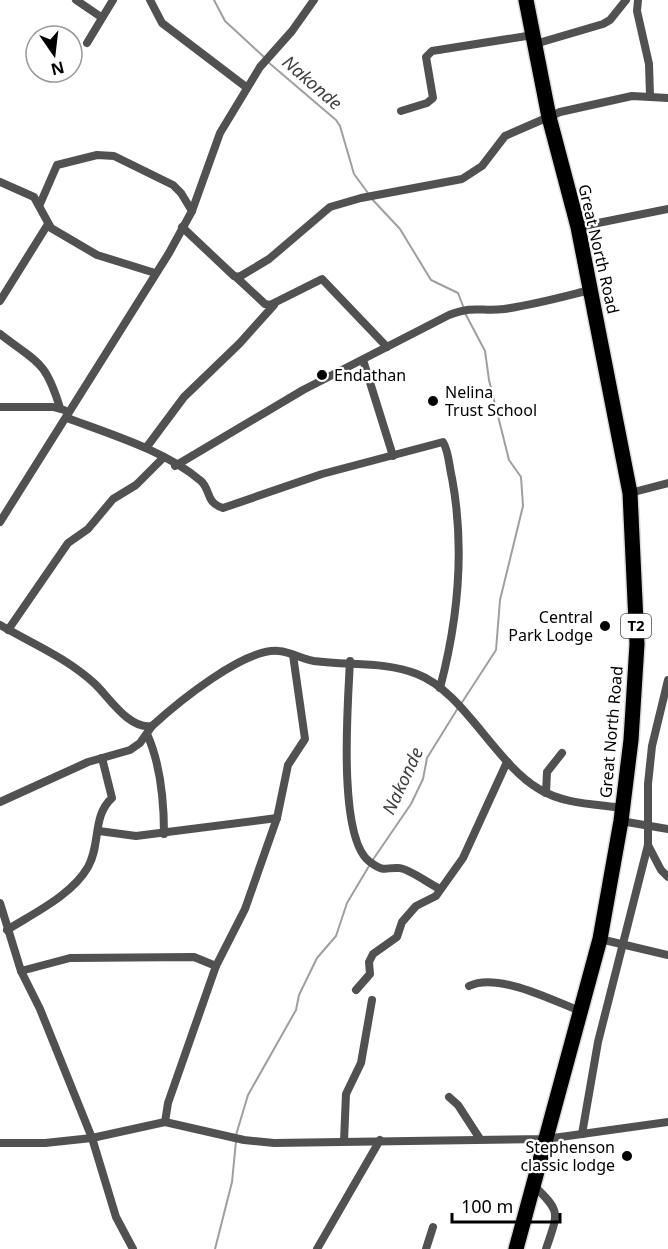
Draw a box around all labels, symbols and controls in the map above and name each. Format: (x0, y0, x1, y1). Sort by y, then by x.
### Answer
north arrow (24, 24, 84, 84)
water label: Nakonde (278, 50, 348, 115)
text: N (49, 56, 67, 81)
street label: Great North Road (573, 182, 625, 316)
place label: Endathan (334, 364, 406, 386)
marker: Endathan (315, 368, 329, 382)
place label: Nelina Trust School (445, 381, 537, 421)
marker: Nelina Trust School (426, 394, 440, 408)
place label: Central Park Lodge (508, 606, 593, 646)
road number: T2 (621, 614, 651, 638)
marker: Central Park Lodge (598, 619, 612, 633)
street label: Great North Road (594, 665, 628, 799)
water label: Nakonde (376, 743, 428, 818)
place label: Stephenson classic lodge (520, 1136, 615, 1176)
marker: Stephenson classic lodge (620, 1149, 634, 1163)
scale bar (452, 1186, 560, 1224)
text: 100 m (461, 1194, 513, 1218)

